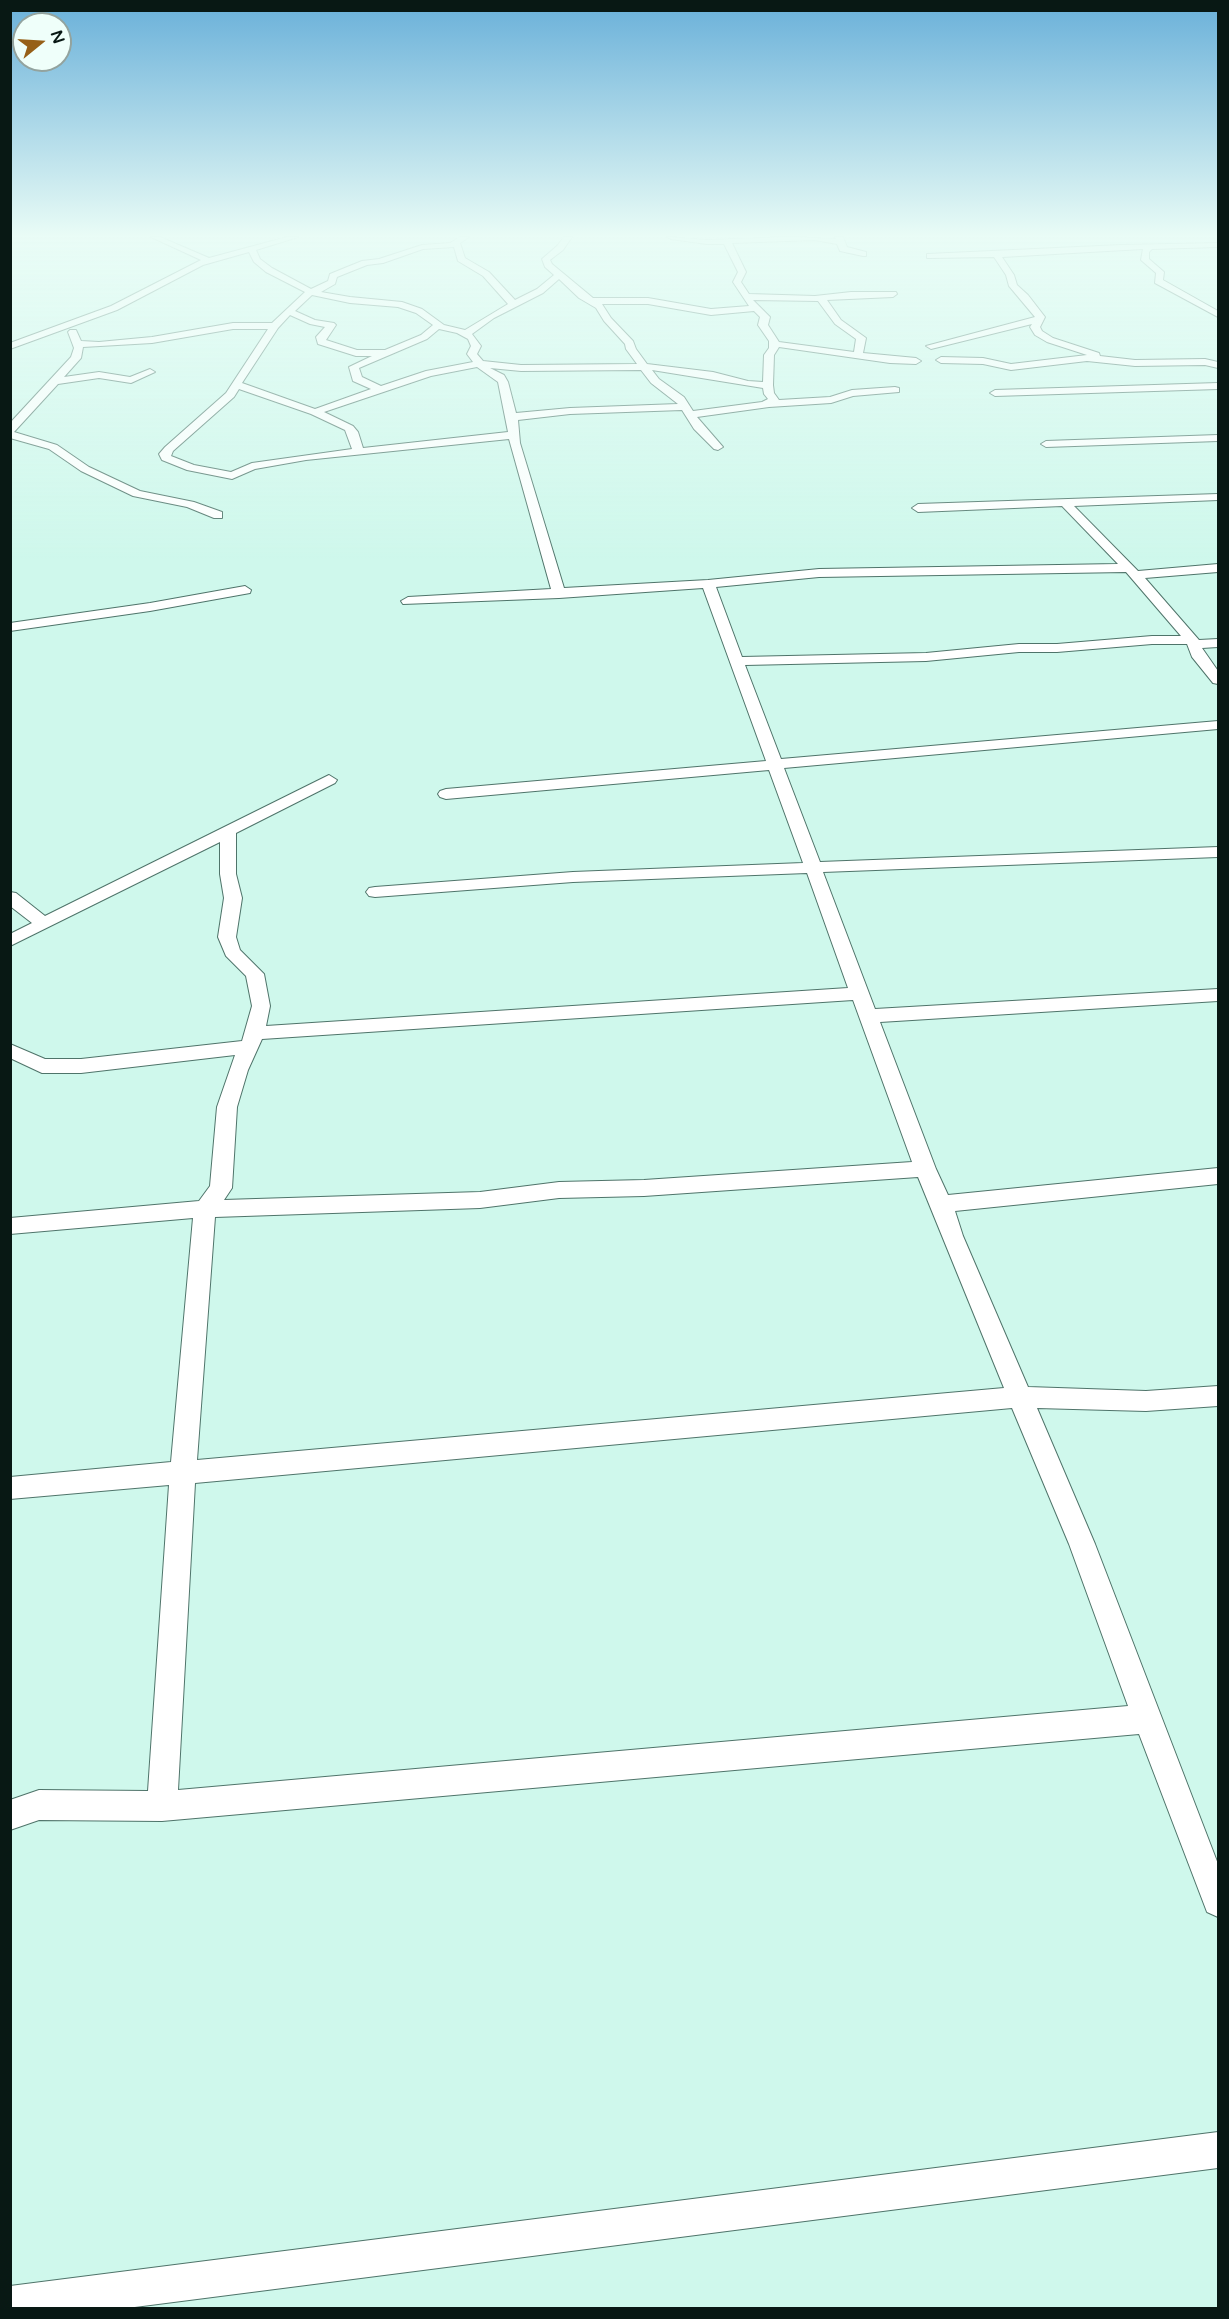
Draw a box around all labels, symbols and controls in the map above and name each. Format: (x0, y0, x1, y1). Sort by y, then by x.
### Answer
north arrow (12, 12, 72, 72)
text: N (46, 28, 69, 46)

